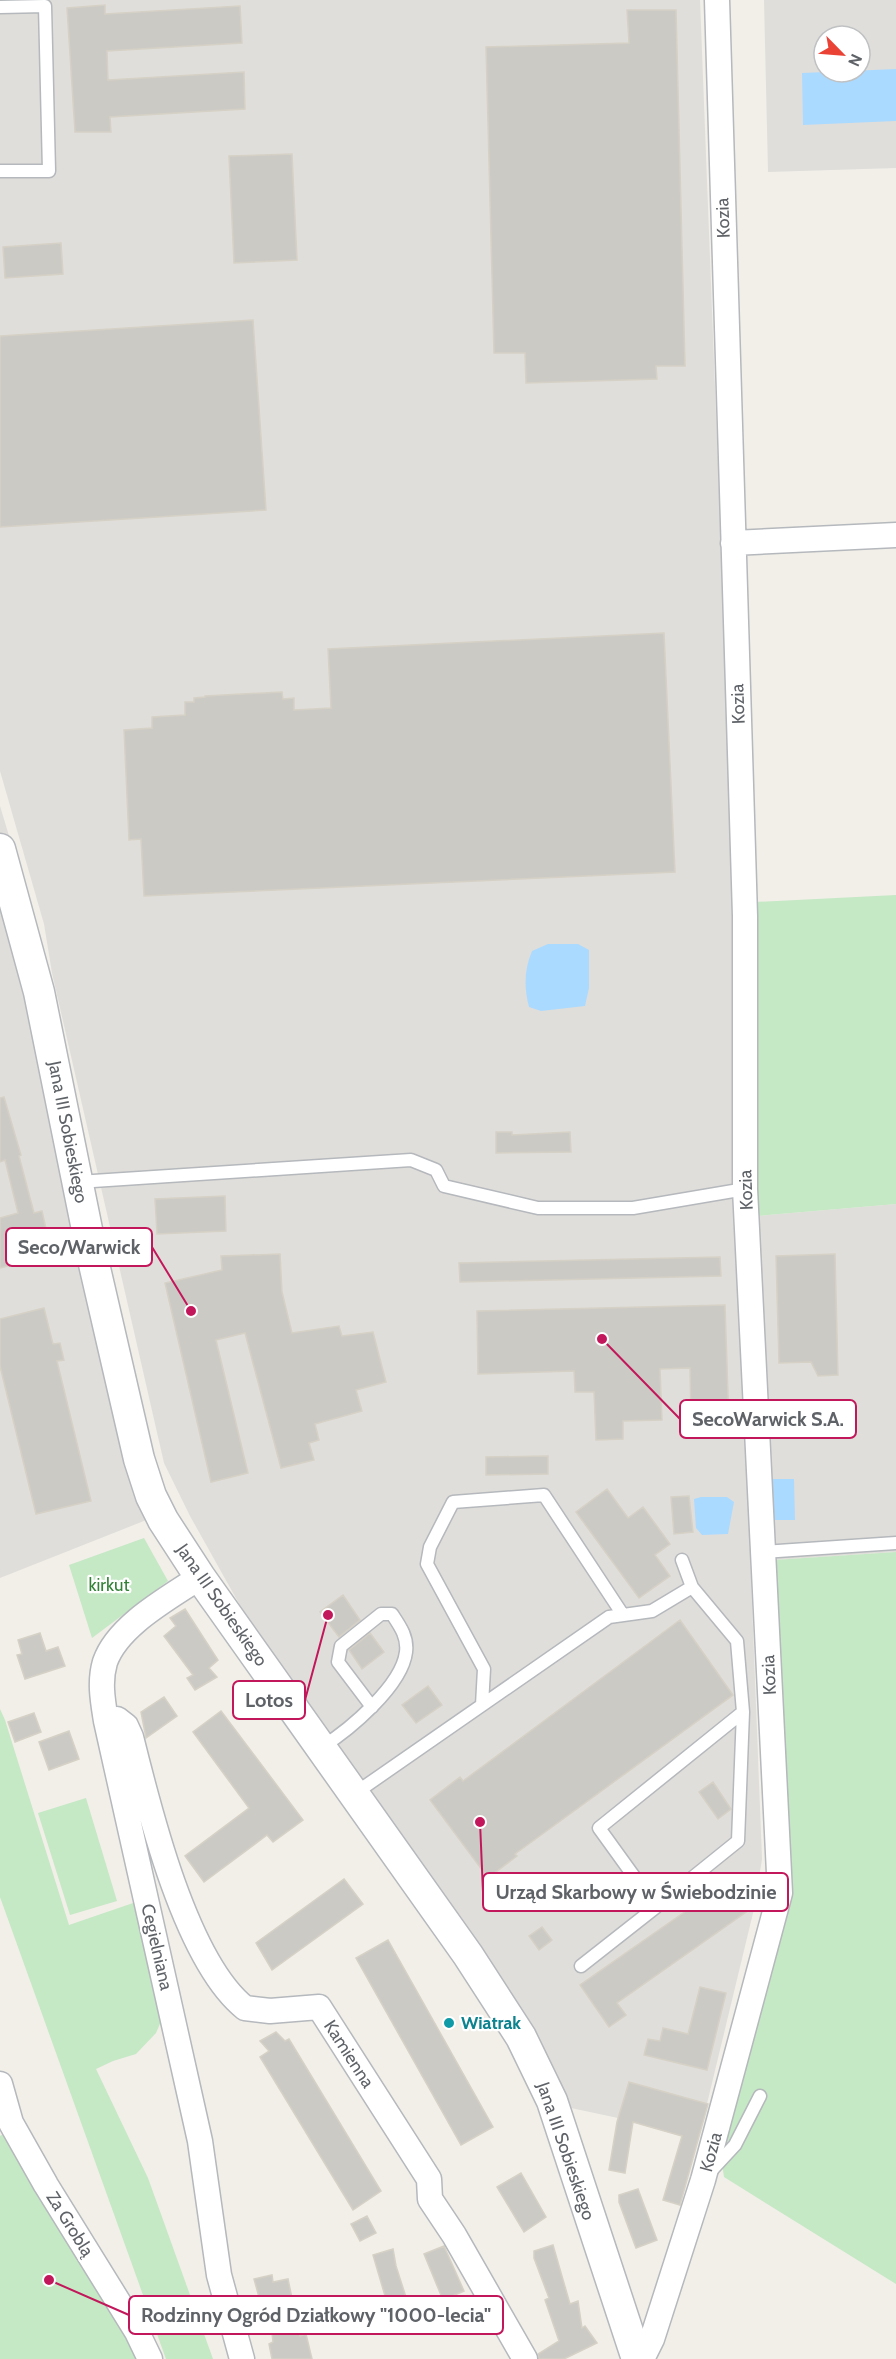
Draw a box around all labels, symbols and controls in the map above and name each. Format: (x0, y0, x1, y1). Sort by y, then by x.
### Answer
north arrow (812, 24, 872, 84)
text: N (844, 51, 866, 69)
street label: Kozia (711, 197, 735, 238)
street label: Kozia (726, 683, 750, 724)
street label: Jana III Sobieskiego (43, 1058, 93, 1205)
street label: Kozia (734, 1169, 758, 1210)
callout: Seco/Warwick (6, 1228, 152, 1266)
text: Seco/Warwick (18, 1235, 141, 1259)
callout: SecoWarwick S.A. (680, 1400, 856, 1438)
text: SecoWarwick S.A. (692, 1407, 844, 1431)
street label: Jana III Sobieskiego (171, 1539, 272, 1671)
park label: kirkut (88, 1574, 130, 1596)
street label: Kozia (757, 1654, 781, 1696)
callout: Lotos (233, 1681, 305, 1719)
text: Lotos (245, 1688, 293, 1712)
callout: Urząd Skarbowy w Świebodzinie (483, 1873, 788, 1911)
text: Urząd Skarbowy w Świebodzinie (496, 1880, 776, 1904)
street label: Cegielniana (136, 1902, 178, 1993)
place label: Wiatrak (461, 2012, 521, 2034)
street label: Kamienna (319, 2016, 379, 2092)
marker: Wiatrak (442, 2016, 456, 2030)
street label: Jana III Sobieskiego (532, 2078, 600, 2223)
street label: Kozia (695, 2129, 727, 2174)
street label: Za Groblą (41, 2187, 99, 2261)
callout: Rodzinny Ogród Działkowy "1000-lecia" (129, 2296, 503, 2334)
text: Rodzinny Ogród Działkowy "1000-lecia" (141, 2303, 491, 2327)

